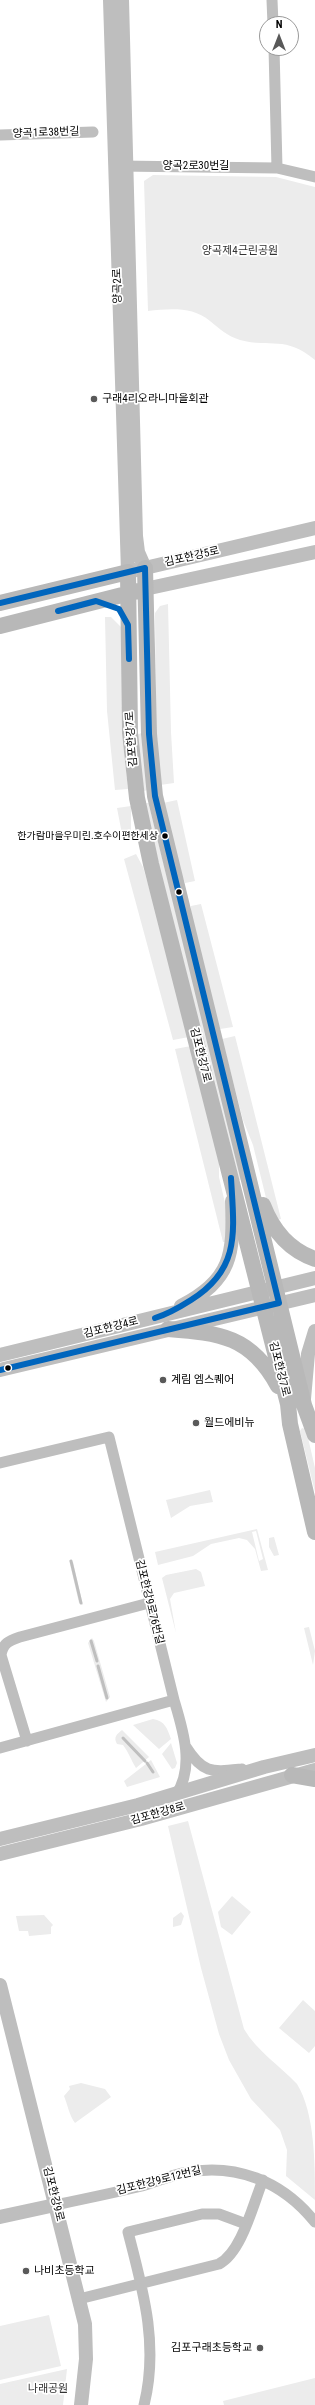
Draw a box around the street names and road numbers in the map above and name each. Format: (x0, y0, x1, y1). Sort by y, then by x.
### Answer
street label: 양곡1로38번길 (12, 125, 80, 141)
street label: 양곡2로30번길 (163, 159, 229, 173)
street label: 양곡2로 (111, 268, 125, 304)
street label: 김포한강5로 (163, 544, 221, 570)
street label: 김포한강7로 (123, 711, 141, 767)
street label: 김포한강7로 (187, 1026, 213, 1084)
street label: 김포한강4로 (82, 1315, 140, 1341)
street label: 김포한강7로 (266, 1340, 292, 1398)
street label: 김포한강9로76번길 (132, 1558, 166, 1646)
street label: 김포한강8로 (129, 1800, 187, 1828)
street label: 김포한강9로12번길 (115, 2164, 203, 2198)
street label: 김포한강9로 (40, 2165, 66, 2223)

